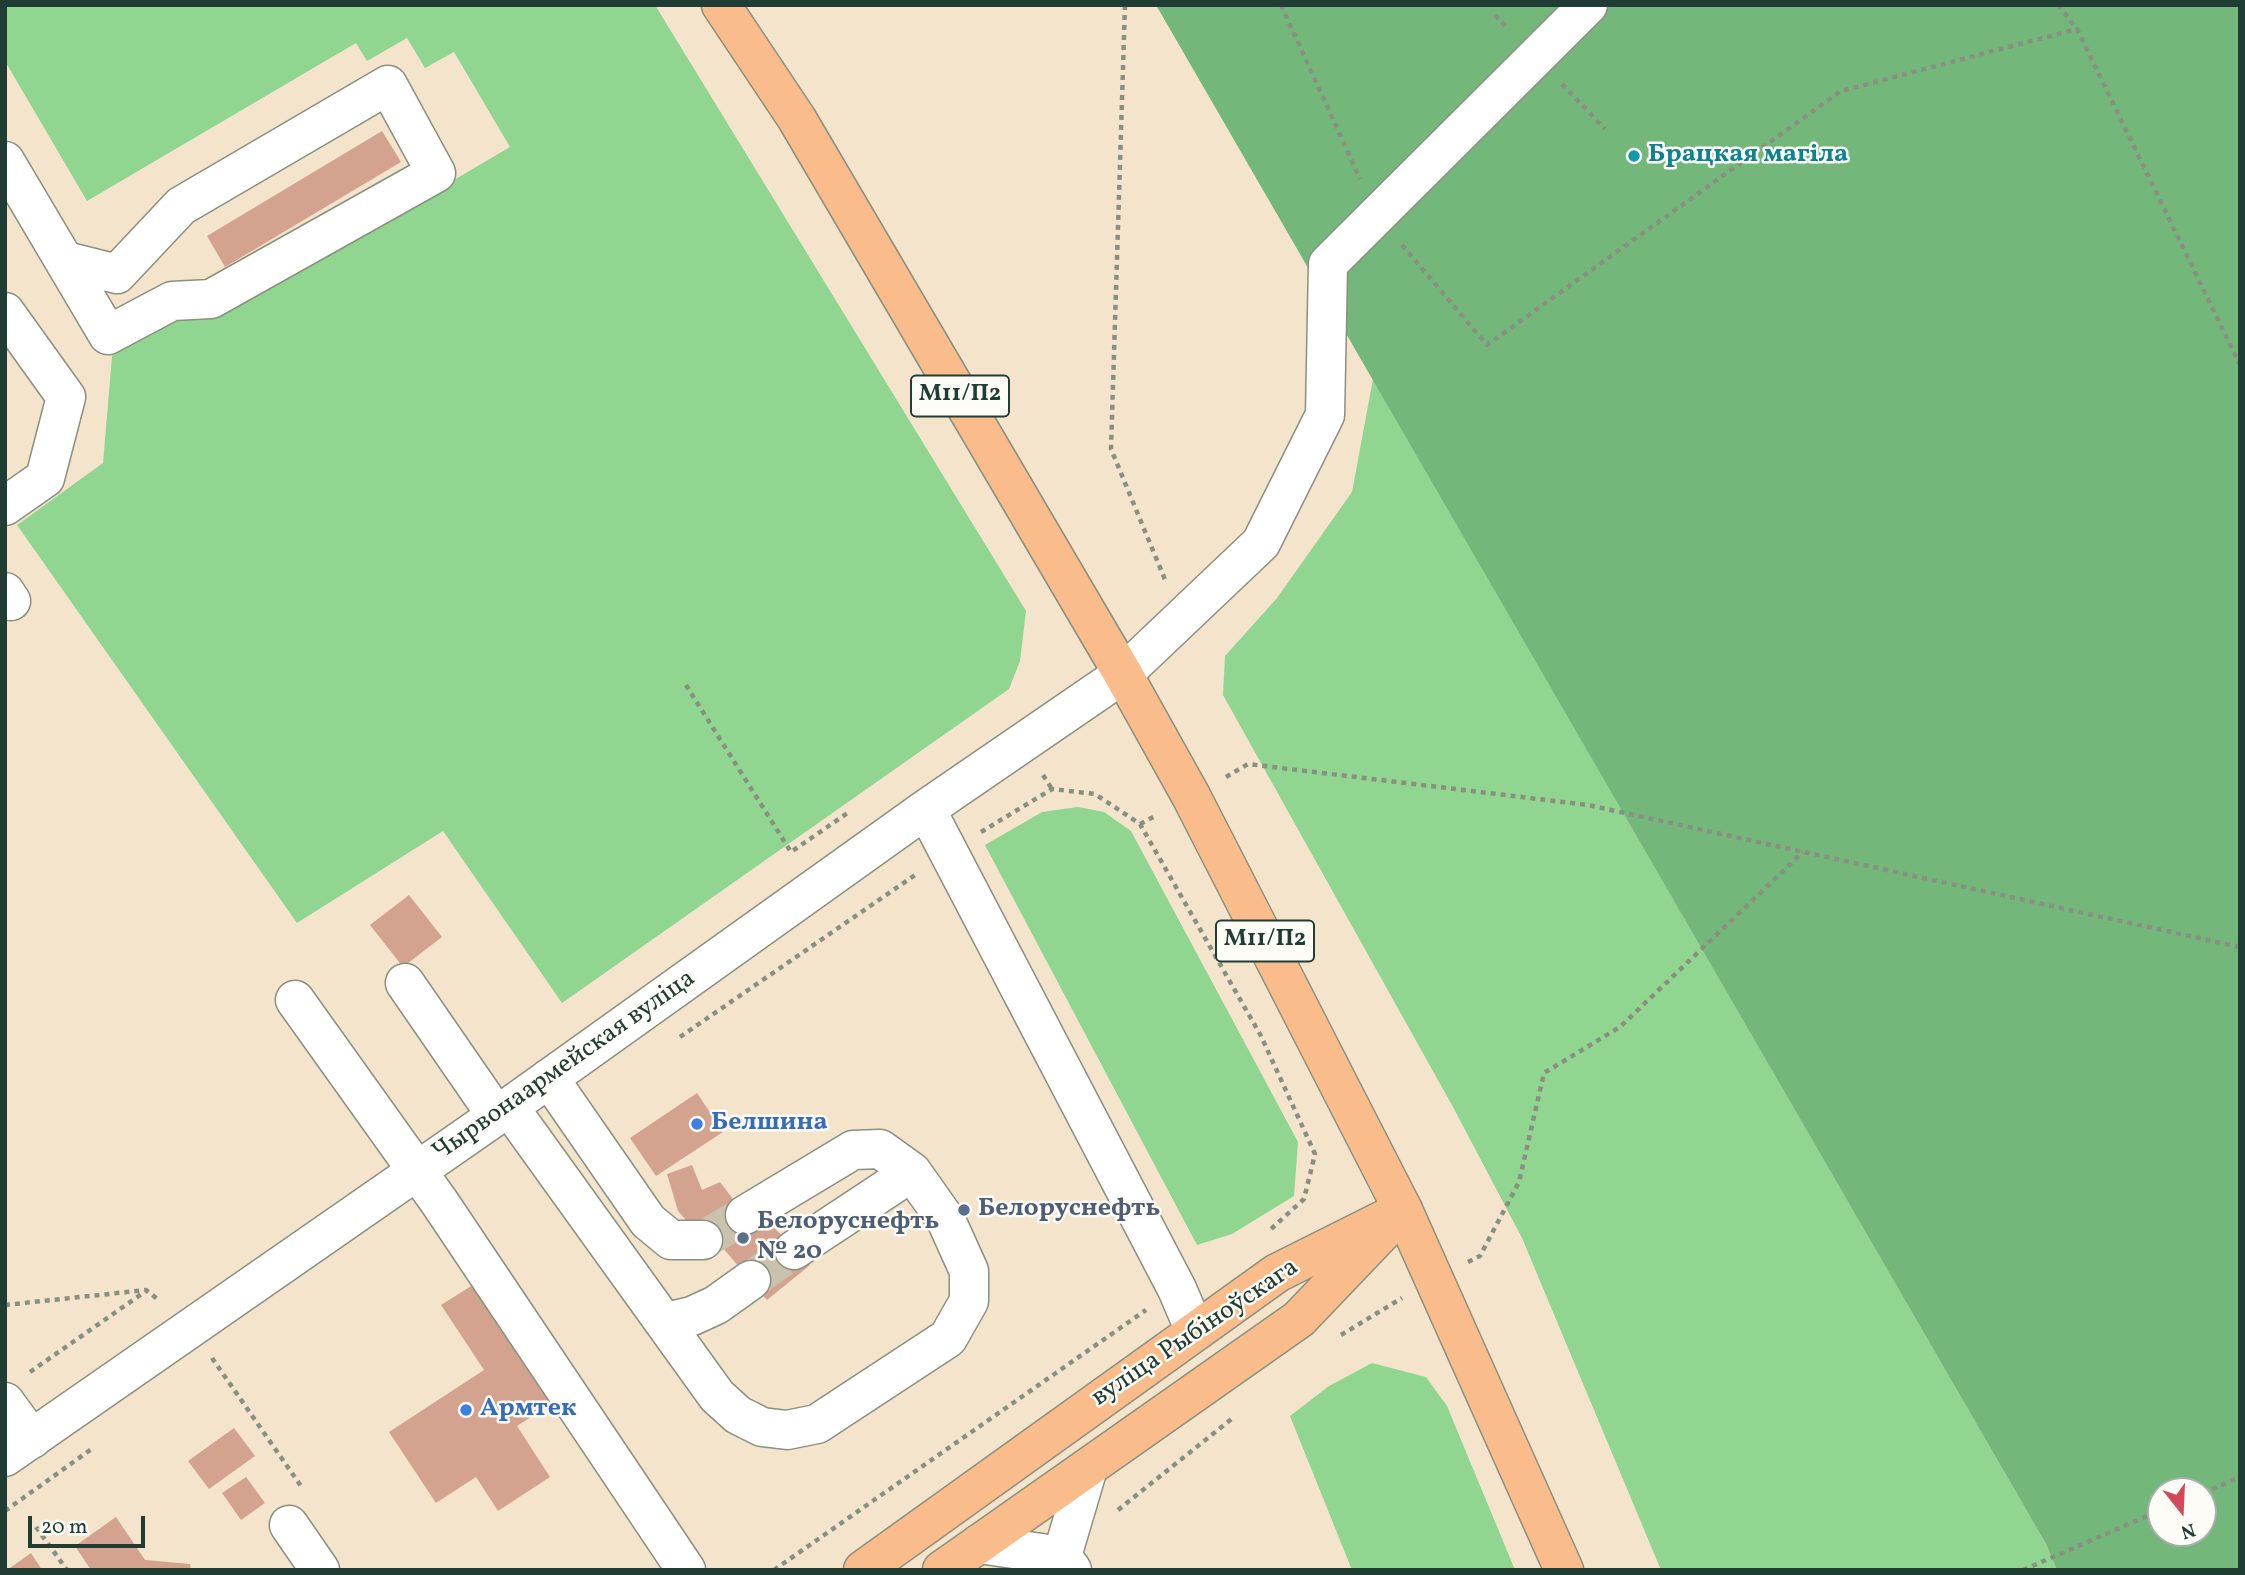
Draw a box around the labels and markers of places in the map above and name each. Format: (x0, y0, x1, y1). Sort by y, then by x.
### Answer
place label: Брацкая магіла (1648, 140, 1848, 172)
marker: Брацкая магіла (1626, 148, 1642, 164)
place label: Белшина (711, 1108, 828, 1140)
marker: Белшина (689, 1116, 705, 1132)
place label: Белоруснефть (978, 1194, 1160, 1226)
marker: Белоруснефть (956, 1202, 972, 1218)
place label: Белоруснефть № 20 (757, 1207, 939, 1268)
marker: Белоруснефть № 20 (735, 1230, 751, 1246)
place label: Армтек (480, 1394, 577, 1426)
marker: Армтек (458, 1402, 474, 1418)

